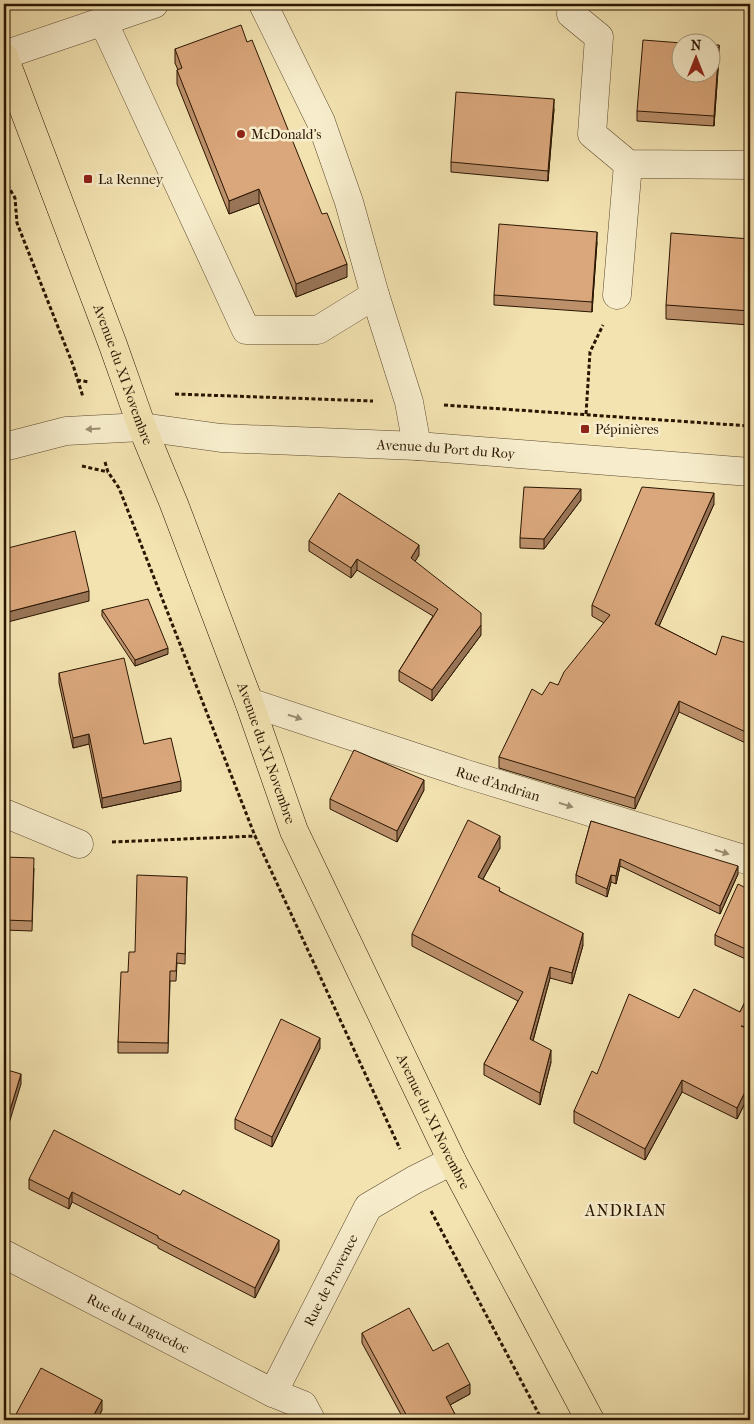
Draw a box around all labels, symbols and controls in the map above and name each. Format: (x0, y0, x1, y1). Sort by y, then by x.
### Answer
north arrow (672, 32, 722, 82)
text: N (691, 37, 702, 54)
place label: McDonald's (251, 126, 322, 143)
marker: McDonald's (235, 128, 247, 140)
place label: La Renney (98, 171, 164, 188)
marker: La Renney (82, 173, 94, 185)
street label: Avenue du XI Novembre (89, 301, 157, 447)
place label: Pépinières (595, 421, 659, 438)
marker: Pépinières (579, 423, 591, 435)
one-way arrow (85, 426, 101, 434)
street label: Avenue du Port du Roy (375, 436, 516, 462)
street label: Avenue du XI Novembre (233, 679, 299, 826)
one-way arrow (288, 714, 303, 722)
street label: Rue d'Andrian (454, 763, 542, 805)
one-way arrow (559, 801, 574, 809)
one-way arrow (714, 849, 729, 856)
street label: Avenue du XI Novembre (393, 1050, 474, 1192)
district label: ANDRIAN (584, 1201, 667, 1220)
street label: Rue de Provence (300, 1231, 361, 1329)
street label: Rue du Languedoc (84, 1290, 192, 1357)

